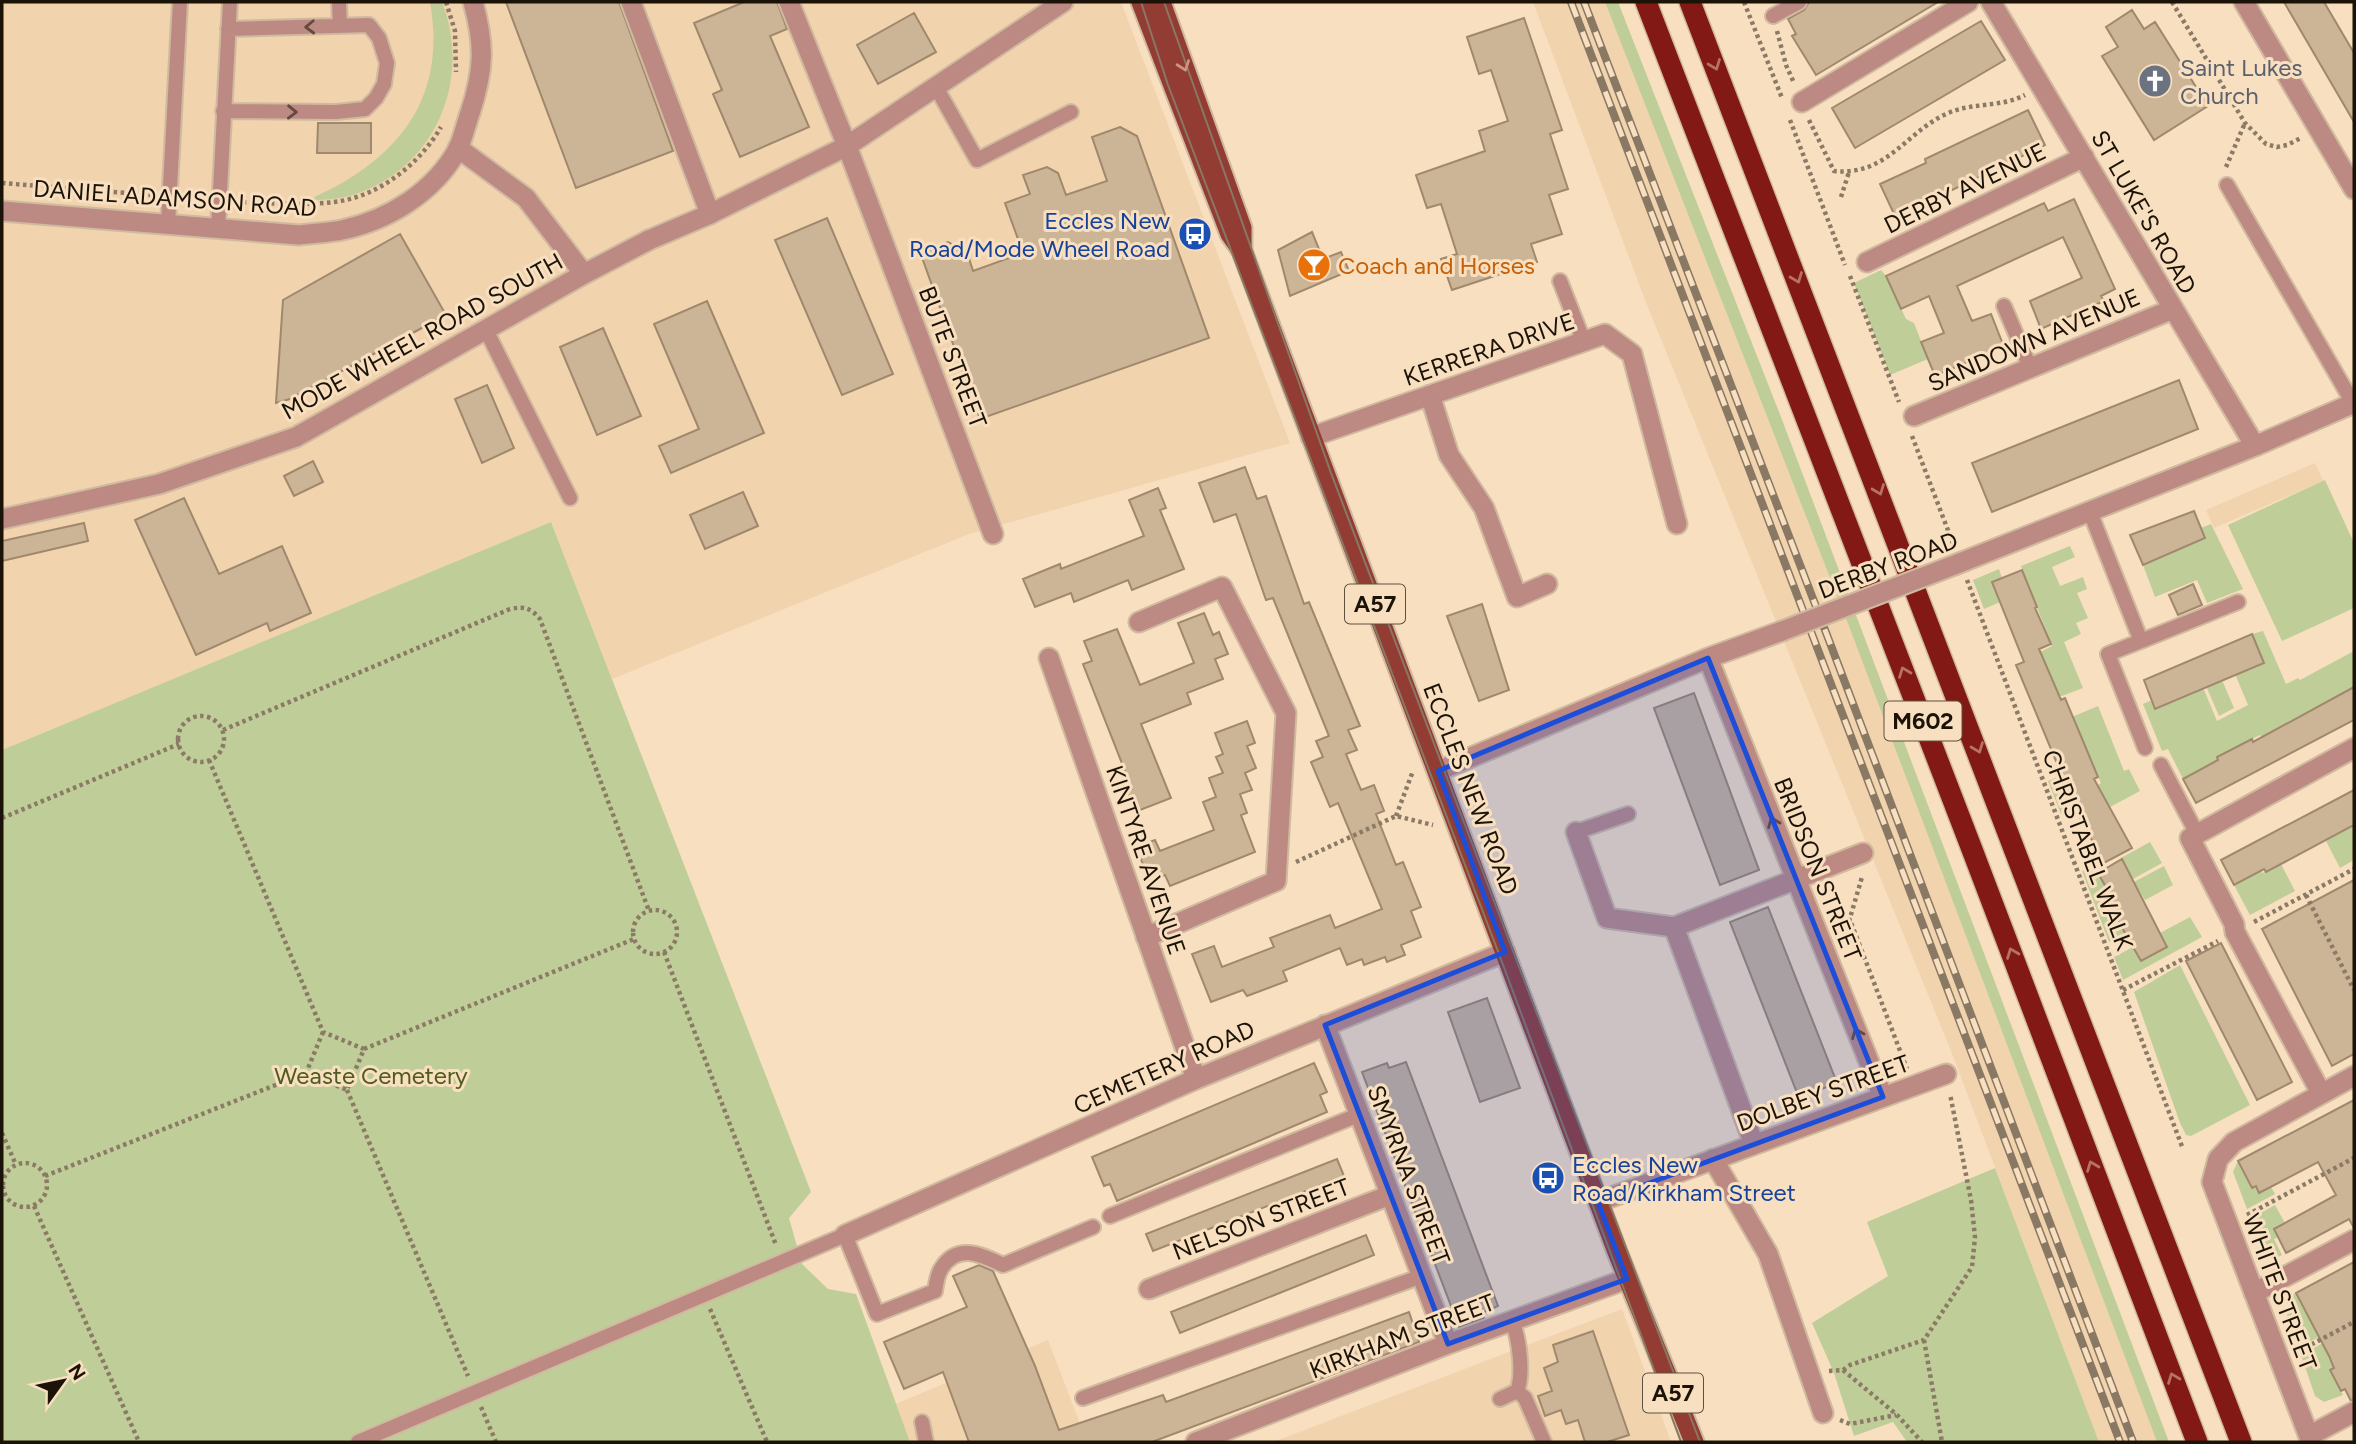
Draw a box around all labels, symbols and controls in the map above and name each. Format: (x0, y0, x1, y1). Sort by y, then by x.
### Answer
one-way arrow (305, 19, 316, 34)
place label: Saint Lukes Church (2180, 53, 2302, 110)
one-way arrow (1176, 59, 1190, 71)
one-way arrow (1707, 59, 1721, 71)
church icon: Saint Lukes Church (2136, 62, 2174, 100)
one-way arrow (286, 104, 297, 119)
street label: ST LUKE'S ROAD (2085, 125, 2203, 299)
street label: DERBY AVENUE (1879, 136, 2051, 240)
street label: DANIEL ADAMSON ROAD (32, 174, 318, 222)
place label: Eccles New Road/Mode Wheel Road (909, 206, 1170, 263)
bus stop icon: Eccles New Road/Mode Wheel Road (1176, 215, 1214, 253)
street label: MODE WHEEL ROAD SOUTH (276, 246, 568, 426)
bar icon: Coach and Horses (1295, 246, 1333, 284)
place label: Coach and Horses (1338, 251, 1535, 280)
one-way arrow (1789, 271, 1803, 283)
street label: BUTE STREET (913, 282, 993, 432)
street label: SANDOWN AVENUE (1923, 282, 2145, 398)
street label: KERRERA DRIVE (1400, 306, 1578, 392)
one-way arrow (1871, 483, 1885, 495)
street label: DERBY ROAD (1814, 525, 1962, 605)
road number: A57 (1345, 584, 1405, 624)
one-way arrow (1899, 666, 1913, 678)
street label: ECCLES NEW ROAD (1417, 679, 1525, 899)
road number: M602 (1884, 702, 1962, 740)
one-way arrow (1969, 742, 1983, 754)
street label: CHRISTABEL WALK (2036, 746, 2140, 955)
street label: KINTYRE AVENUE (1100, 761, 1192, 959)
street label: BRIDSON STREET (1768, 773, 1868, 965)
one-way arrow (1767, 817, 1781, 829)
one-way arrow (2006, 947, 2020, 959)
street label: CEMETERY ROAD (1069, 1014, 1259, 1120)
one-way arrow (1852, 1028, 1866, 1040)
street label: DOLBEY STREET (1733, 1048, 1913, 1138)
park label: Weaste Cemetery (274, 1061, 468, 1090)
street label: SMYRNA STREET (1361, 1081, 1457, 1269)
place label: Eccles New Road/Kirkham Street (1572, 1150, 1796, 1207)
bus stop icon: Eccles New Road/Kirkham Street (1529, 1159, 1567, 1197)
one-way arrow (2086, 1160, 2100, 1172)
street label: NELSON STREET (1168, 1172, 1354, 1266)
street label: WHITE STREET (2237, 1209, 2323, 1375)
street label: KIRKHAM STREET (1305, 1287, 1499, 1385)
north arrow (28, 1346, 98, 1416)
text: N (63, 1360, 90, 1384)
one-way arrow (2167, 1373, 2181, 1385)
road number: A57 (1643, 1374, 1703, 1412)

